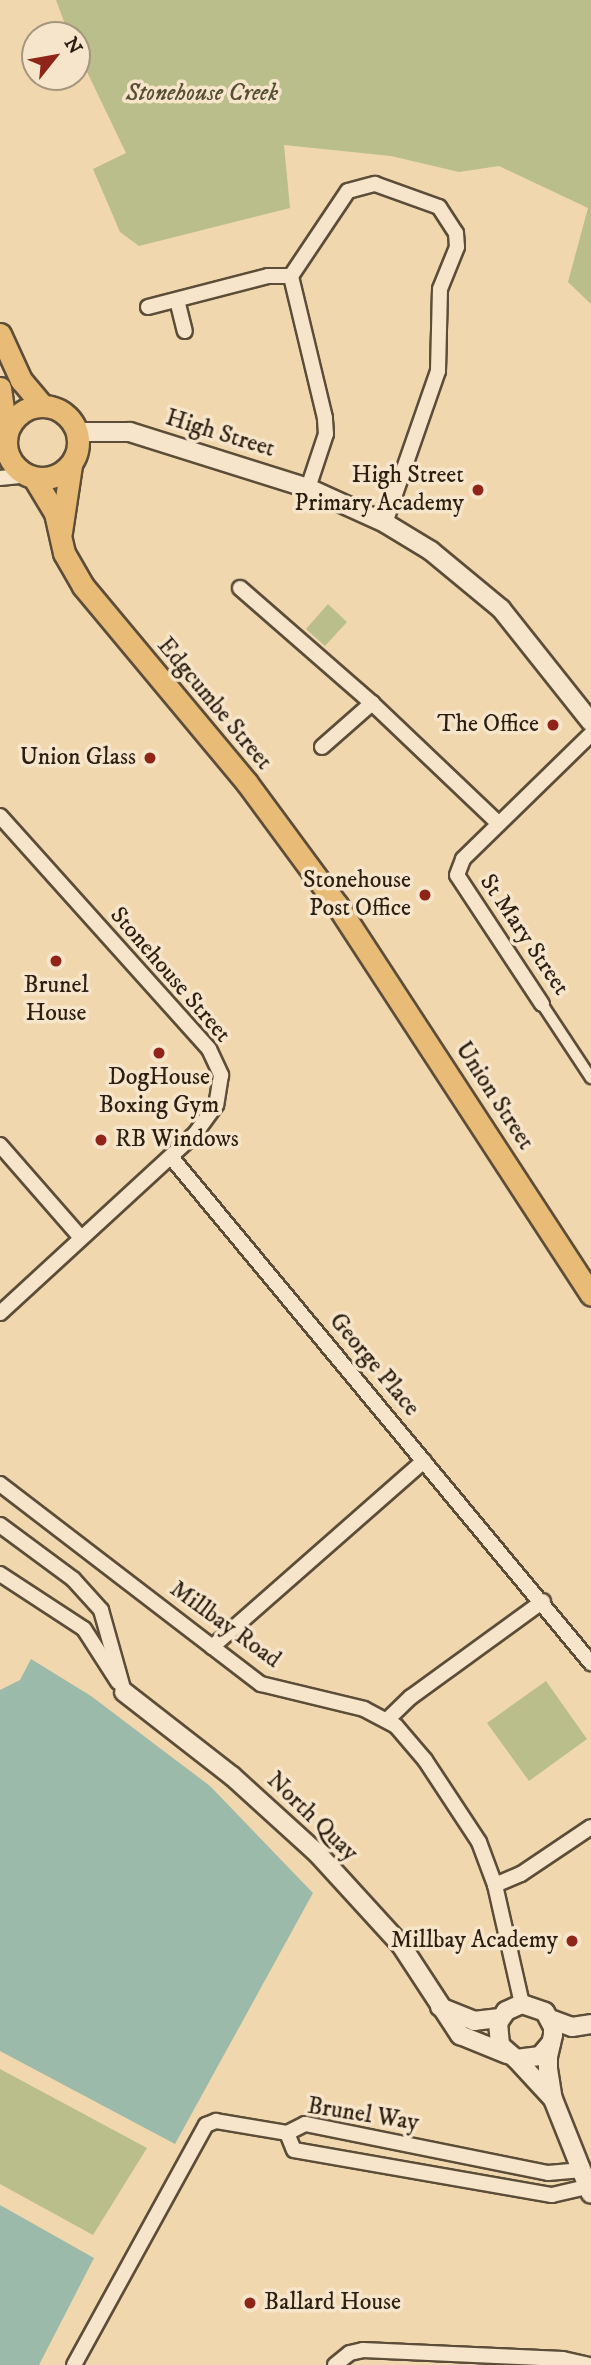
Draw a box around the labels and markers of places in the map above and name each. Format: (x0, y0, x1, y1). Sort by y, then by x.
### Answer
place label: High Street Primary Academy (294, 462, 464, 518)
marker: High Street Primary Academy (470, 482, 486, 498)
place label: The Office (437, 711, 539, 739)
marker: The Office (545, 717, 561, 733)
place label: Union Glass (20, 744, 136, 772)
marker: Union Glass (142, 750, 158, 766)
place label: Stonehouse Post Office (303, 867, 411, 923)
marker: Stonehouse Post Office (417, 887, 433, 903)
marker: Brunel House (48, 953, 64, 969)
place label: Brunel House (23, 972, 89, 1028)
marker: DogHouse Boxing Gym (151, 1045, 167, 1061)
place label: DogHouse Boxing Gym (99, 1064, 219, 1120)
place label: RB Windows (115, 1126, 239, 1154)
marker: RB Windows (93, 1132, 109, 1148)
place label: Millbay Academy (391, 1927, 558, 1955)
marker: Millbay Academy (564, 1933, 580, 1949)
place label: Ballard House (264, 2289, 401, 2317)
marker: Ballard House (242, 2295, 258, 2311)

